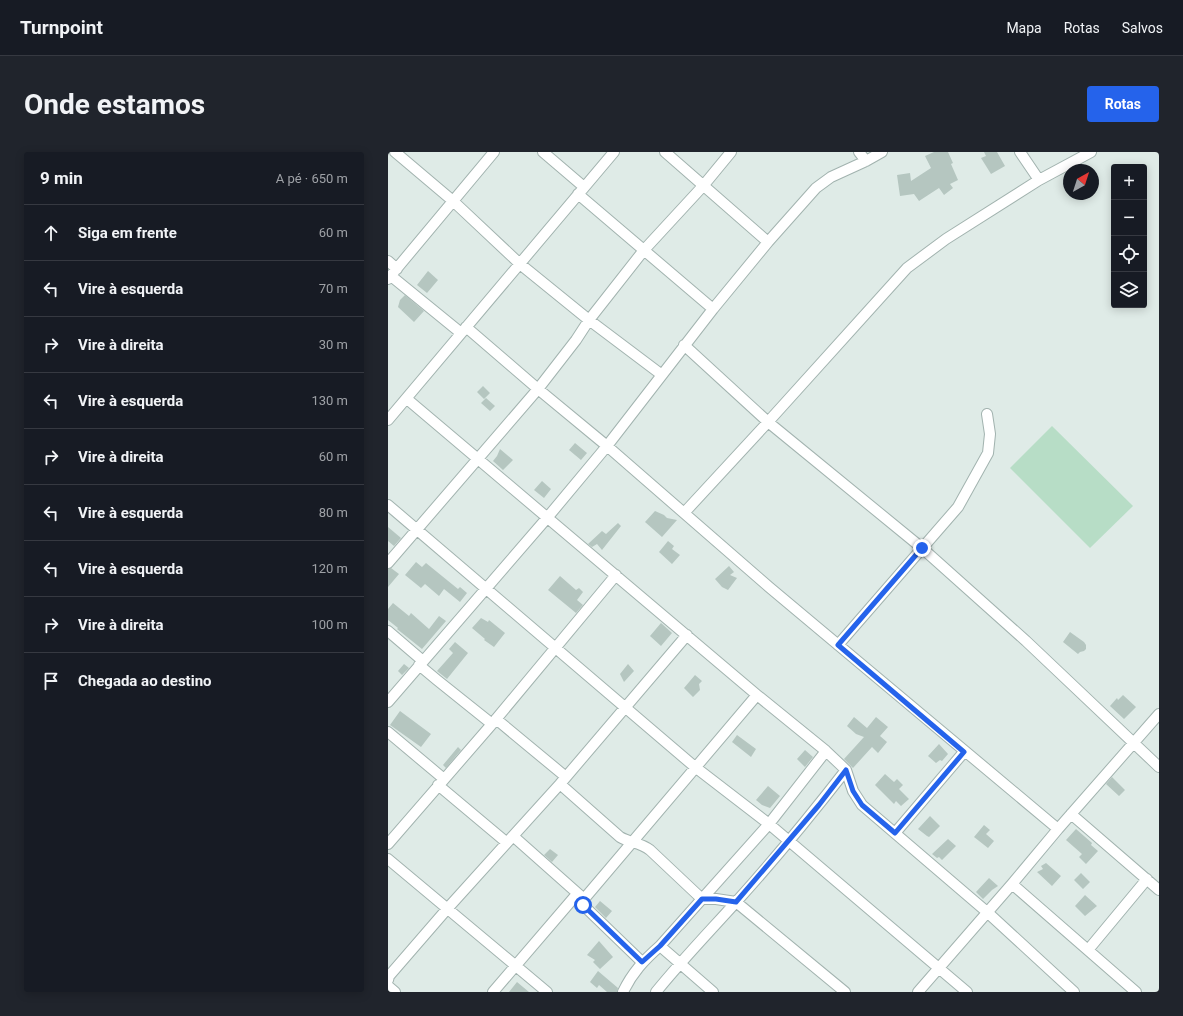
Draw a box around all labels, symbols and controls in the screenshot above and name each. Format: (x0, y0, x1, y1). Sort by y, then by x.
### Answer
text: Turnpoint (20, 16, 103, 39)
text: Mapa (1006, 20, 1042, 36)
text: Rotas (1064, 20, 1100, 36)
text: Salvos (1122, 20, 1163, 36)
button: Rotas (1087, 86, 1159, 122)
text: Onde estamos (24, 88, 205, 121)
north arrow (1063, 164, 1099, 200)
map controls (1111, 164, 1147, 308)
button: + (1111, 164, 1147, 200)
text: 9 min (40, 168, 83, 188)
text: A pé · 650 m (276, 171, 348, 186)
button: − (1111, 200, 1147, 236)
icon: ahead (40, 222, 62, 244)
text: Siga em frente (78, 224, 177, 242)
text: 60 m (319, 225, 348, 240)
button: locate (1111, 236, 1147, 272)
button: layers (1111, 272, 1147, 308)
icon: left (40, 278, 62, 300)
text: Vire à esquerda (78, 280, 183, 298)
text: 70 m (319, 281, 348, 296)
icon: right (40, 334, 62, 356)
text: Vire à direita (78, 336, 164, 354)
text: 30 m (319, 337, 348, 352)
icon: left (40, 390, 62, 412)
text: Vire à esquerda (78, 392, 183, 410)
text: 130 m (311, 393, 348, 408)
icon: right (40, 446, 62, 468)
text: Vire à direita (78, 448, 164, 466)
text: 60 m (319, 449, 348, 464)
icon: left (40, 502, 62, 524)
text: Vire à esquerda (78, 504, 183, 522)
text: 80 m (319, 505, 348, 520)
route end (913, 539, 931, 557)
icon: left (40, 558, 62, 580)
text: Vire à esquerda (78, 560, 183, 578)
text: 120 m (311, 561, 348, 576)
icon: right (40, 614, 62, 636)
text: Vire à direita (78, 616, 164, 634)
text: 100 m (311, 617, 348, 632)
icon: arrive (40, 670, 62, 692)
text: Chegada ao destino (78, 672, 212, 690)
route start (574, 896, 592, 914)

